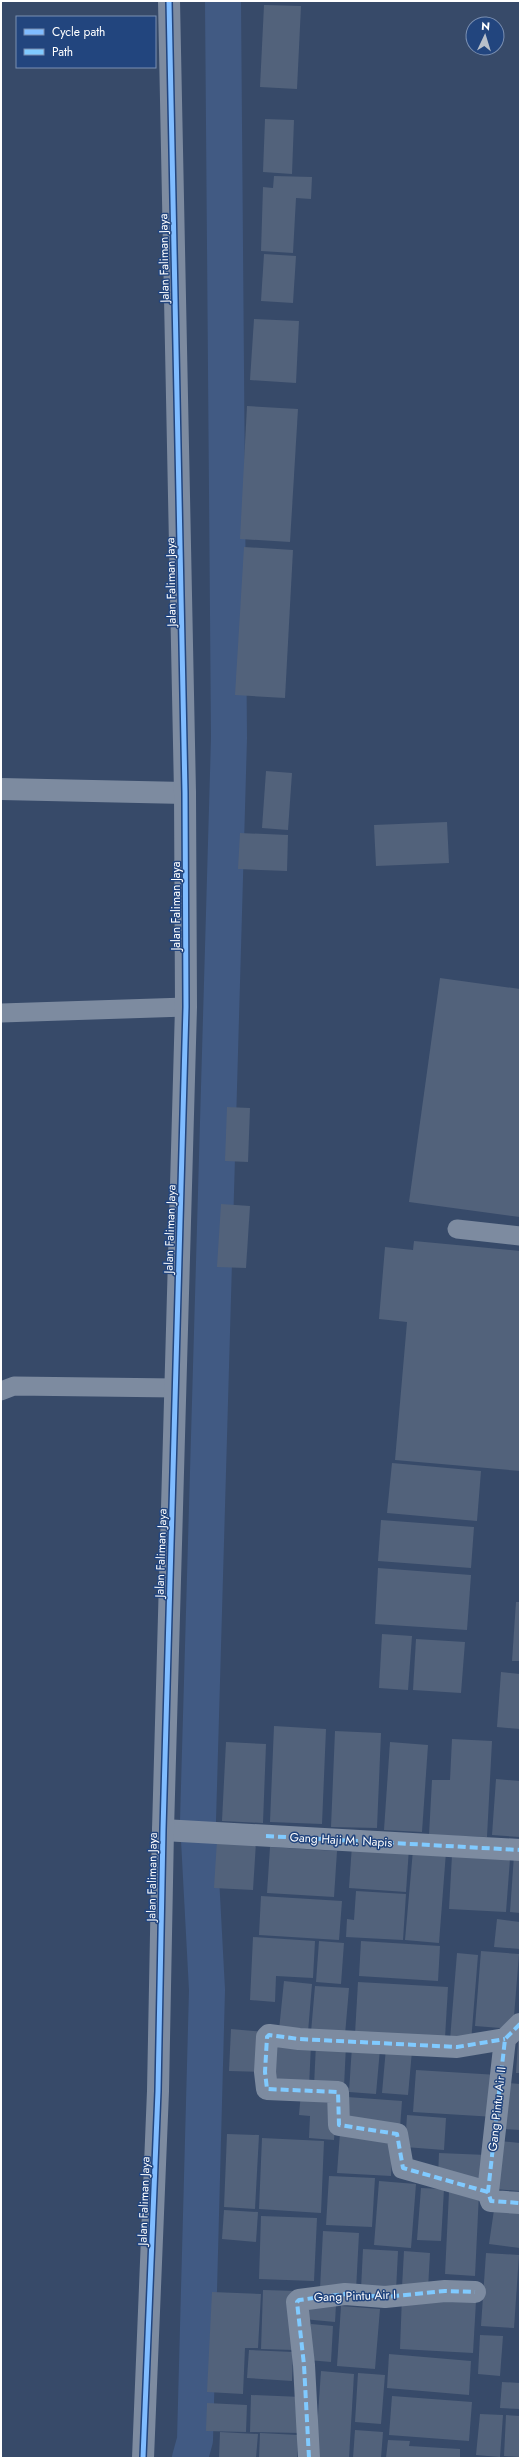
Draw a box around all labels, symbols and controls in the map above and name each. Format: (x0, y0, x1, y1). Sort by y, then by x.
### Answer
legend (16, 16, 156, 68)
north arrow (465, 16, 505, 56)
text: N (481, 18, 491, 34)
text: Cycle path (52, 23, 105, 41)
text: Path (52, 43, 73, 61)
street label: Jalan Faliman Jaya (154, 213, 174, 305)
street label: Jalan Faliman Jaya (161, 537, 181, 629)
street label: Jalan Faliman Jaya (167, 861, 185, 953)
street label: Jalan Faliman Jaya (159, 1184, 181, 1276)
street label: Jalan Faliman Jaya (150, 1508, 172, 1600)
street label: Gang Haji M. Napis (289, 1828, 393, 1852)
street label: Jalan Faliman Jaya (142, 1832, 162, 1924)
street label: Gang Pintu Air II (484, 2066, 510, 2152)
street label: Jalan Faliman Jaya (133, 2156, 155, 2248)
street label: Gang Pintu Air I (314, 2286, 396, 2306)

